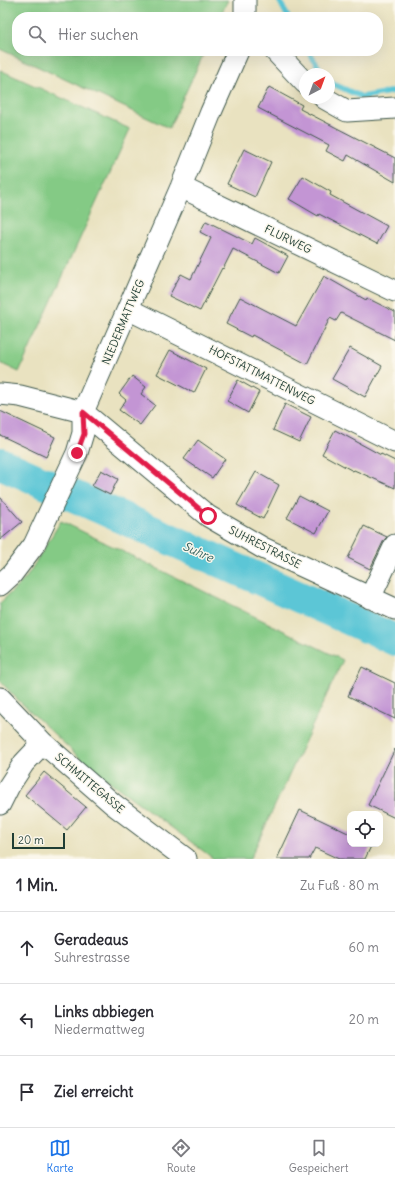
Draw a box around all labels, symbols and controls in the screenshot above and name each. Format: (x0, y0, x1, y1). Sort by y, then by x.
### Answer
search box (12, 12, 383, 56)
icon: search (26, 23, 48, 45)
text: Hier suchen (58, 25, 138, 44)
north arrow (299, 68, 335, 104)
street label: FLURWEG (262, 222, 314, 256)
street label: NIEDERMATTWEG (99, 277, 147, 367)
street label: HOFSTATTMATTENWEG (207, 342, 318, 408)
route end (68, 444, 86, 462)
route start (199, 507, 217, 525)
street label: SUHRESTRASSE (226, 523, 304, 571)
water label: Suhre (181, 538, 217, 565)
street label: SCHMITTEGASSE (52, 750, 128, 816)
map controls (347, 811, 383, 847)
button: locate (347, 811, 383, 847)
scale bar (12, 831, 65, 850)
text: 20 m (18, 833, 44, 847)
text: 1 Min. (16, 874, 58, 896)
text: Zu Fuß · 80 m (300, 877, 379, 894)
text: Geradeaus (54, 930, 128, 949)
icon: ahead (16, 937, 38, 959)
text: 60 m (348, 939, 379, 956)
text: Suhrestrasse (54, 949, 130, 966)
text: Links abbiegen (54, 1002, 154, 1021)
icon: left (16, 1009, 38, 1031)
text: 20 m (349, 1011, 379, 1028)
text: Niedermattweg (54, 1021, 145, 1038)
icon: arrive (16, 1081, 38, 1103)
text: Ziel erreicht (54, 1082, 133, 1101)
tab: Karte (47, 1137, 74, 1175)
tab: Route (167, 1137, 196, 1175)
tab: Gespeichert (289, 1137, 348, 1175)

